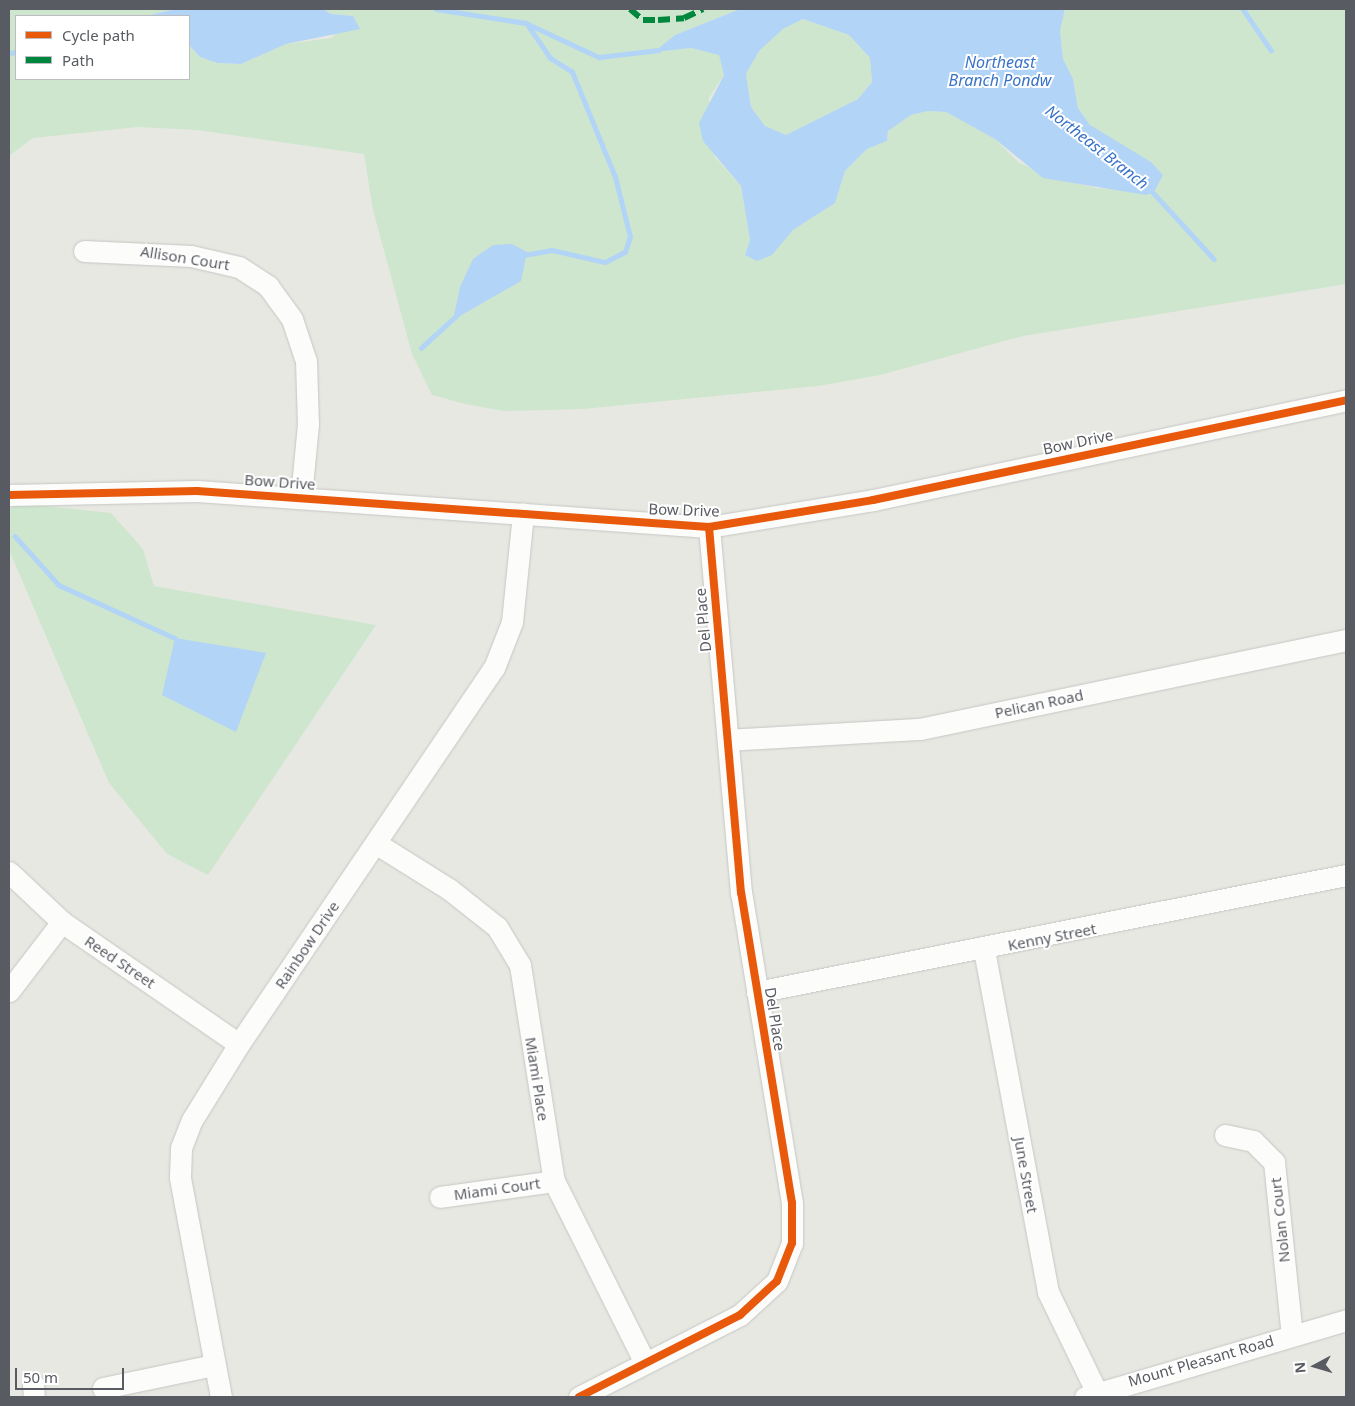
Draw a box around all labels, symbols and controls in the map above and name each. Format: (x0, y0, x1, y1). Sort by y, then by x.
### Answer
legend (15, 15, 190, 80)
text: Cycle path (62, 25, 135, 45)
text: Path (62, 50, 94, 70)
water label: Northeast Branch Pondw (949, 52, 1051, 90)
water label: Northeast Branch (1042, 101, 1152, 193)
street label: Allison Court (139, 242, 231, 274)
street label: Bow Drive (1041, 426, 1115, 458)
street label: Bow Drive (244, 471, 316, 493)
street label: Bow Drive (648, 500, 720, 520)
street label: Del Place (691, 587, 715, 653)
street label: Pelican Road (993, 686, 1085, 722)
street label: Rainbow Drive (271, 898, 343, 992)
street label: Kenny Street (1006, 920, 1098, 954)
street label: Reed Street (81, 932, 159, 992)
street label: Del Place (761, 986, 789, 1052)
street label: Miami Place (521, 1036, 553, 1122)
street label: June Street (1010, 1136, 1042, 1214)
street label: Miami Court (453, 1174, 541, 1204)
street label: Nolan Court (1267, 1177, 1293, 1263)
street label: Mount Pleasant Road (1126, 1332, 1276, 1390)
north arrow (1290, 1341, 1340, 1391)
scale bar (18, 1358, 126, 1390)
text: N (1290, 1361, 1310, 1374)
text: 50 m (23, 1367, 58, 1387)

